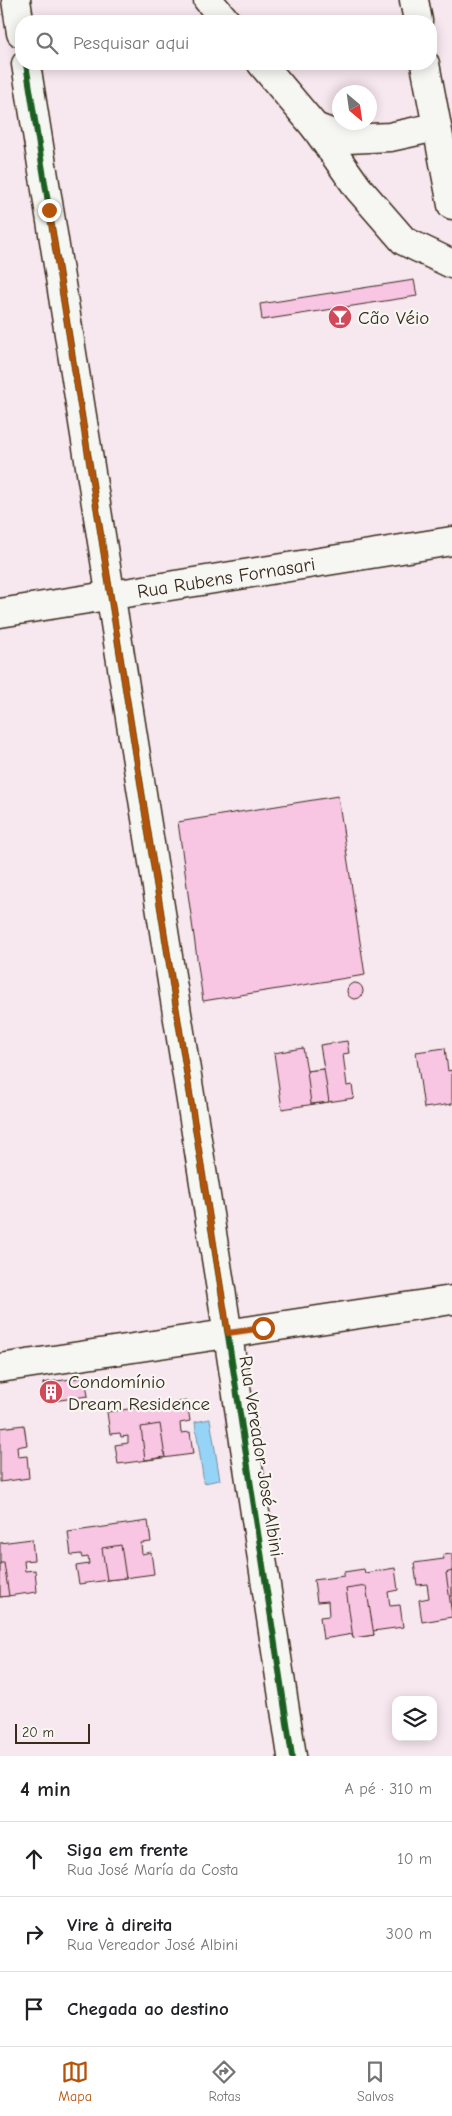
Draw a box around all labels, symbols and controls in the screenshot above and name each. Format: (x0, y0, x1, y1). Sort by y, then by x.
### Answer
search box (15, 15, 437, 70)
icon: search (33, 29, 61, 57)
text: Pesquisar aqui (73, 32, 189, 54)
north arrow (332, 85, 377, 130)
route end (38, 199, 61, 222)
bar icon: Cão Véio (327, 304, 353, 330)
place label: Cão Véio (358, 307, 429, 329)
street label: Rua Rubens Fornasari (136, 553, 317, 603)
route start (252, 1317, 275, 1340)
street label: Rua Vereador José Albini (234, 1354, 288, 1558)
place label: Condomínio Dream Residence (68, 1371, 210, 1415)
building icon: Condomínio Dream Residence (38, 1379, 64, 1405)
map controls (392, 1696, 437, 1741)
button: layers (392, 1696, 437, 1741)
scale bar (15, 1721, 90, 1744)
text: 20 m (22, 1724, 54, 1741)
text: 4 min (20, 1777, 71, 1801)
text: A pé · 310 m (345, 1780, 432, 1798)
text: Siga em frente (67, 1839, 188, 1861)
icon: ahead (20, 1845, 48, 1873)
text: 10 m (397, 1850, 432, 1868)
text: Rua José María da Costa (67, 1861, 239, 1879)
text: Vire à direita (67, 1914, 172, 1936)
icon: right (20, 1920, 48, 1948)
text: 300 m (386, 1925, 432, 1943)
text: Rua Vereador José Albini (67, 1936, 238, 1954)
icon: arrive (20, 1995, 48, 2023)
text: Chegada ao destino (67, 1998, 229, 2020)
tab: Mapa (58, 2058, 92, 2105)
tab: Rotas (208, 2058, 240, 2105)
tab: Salvos (357, 2058, 394, 2105)

